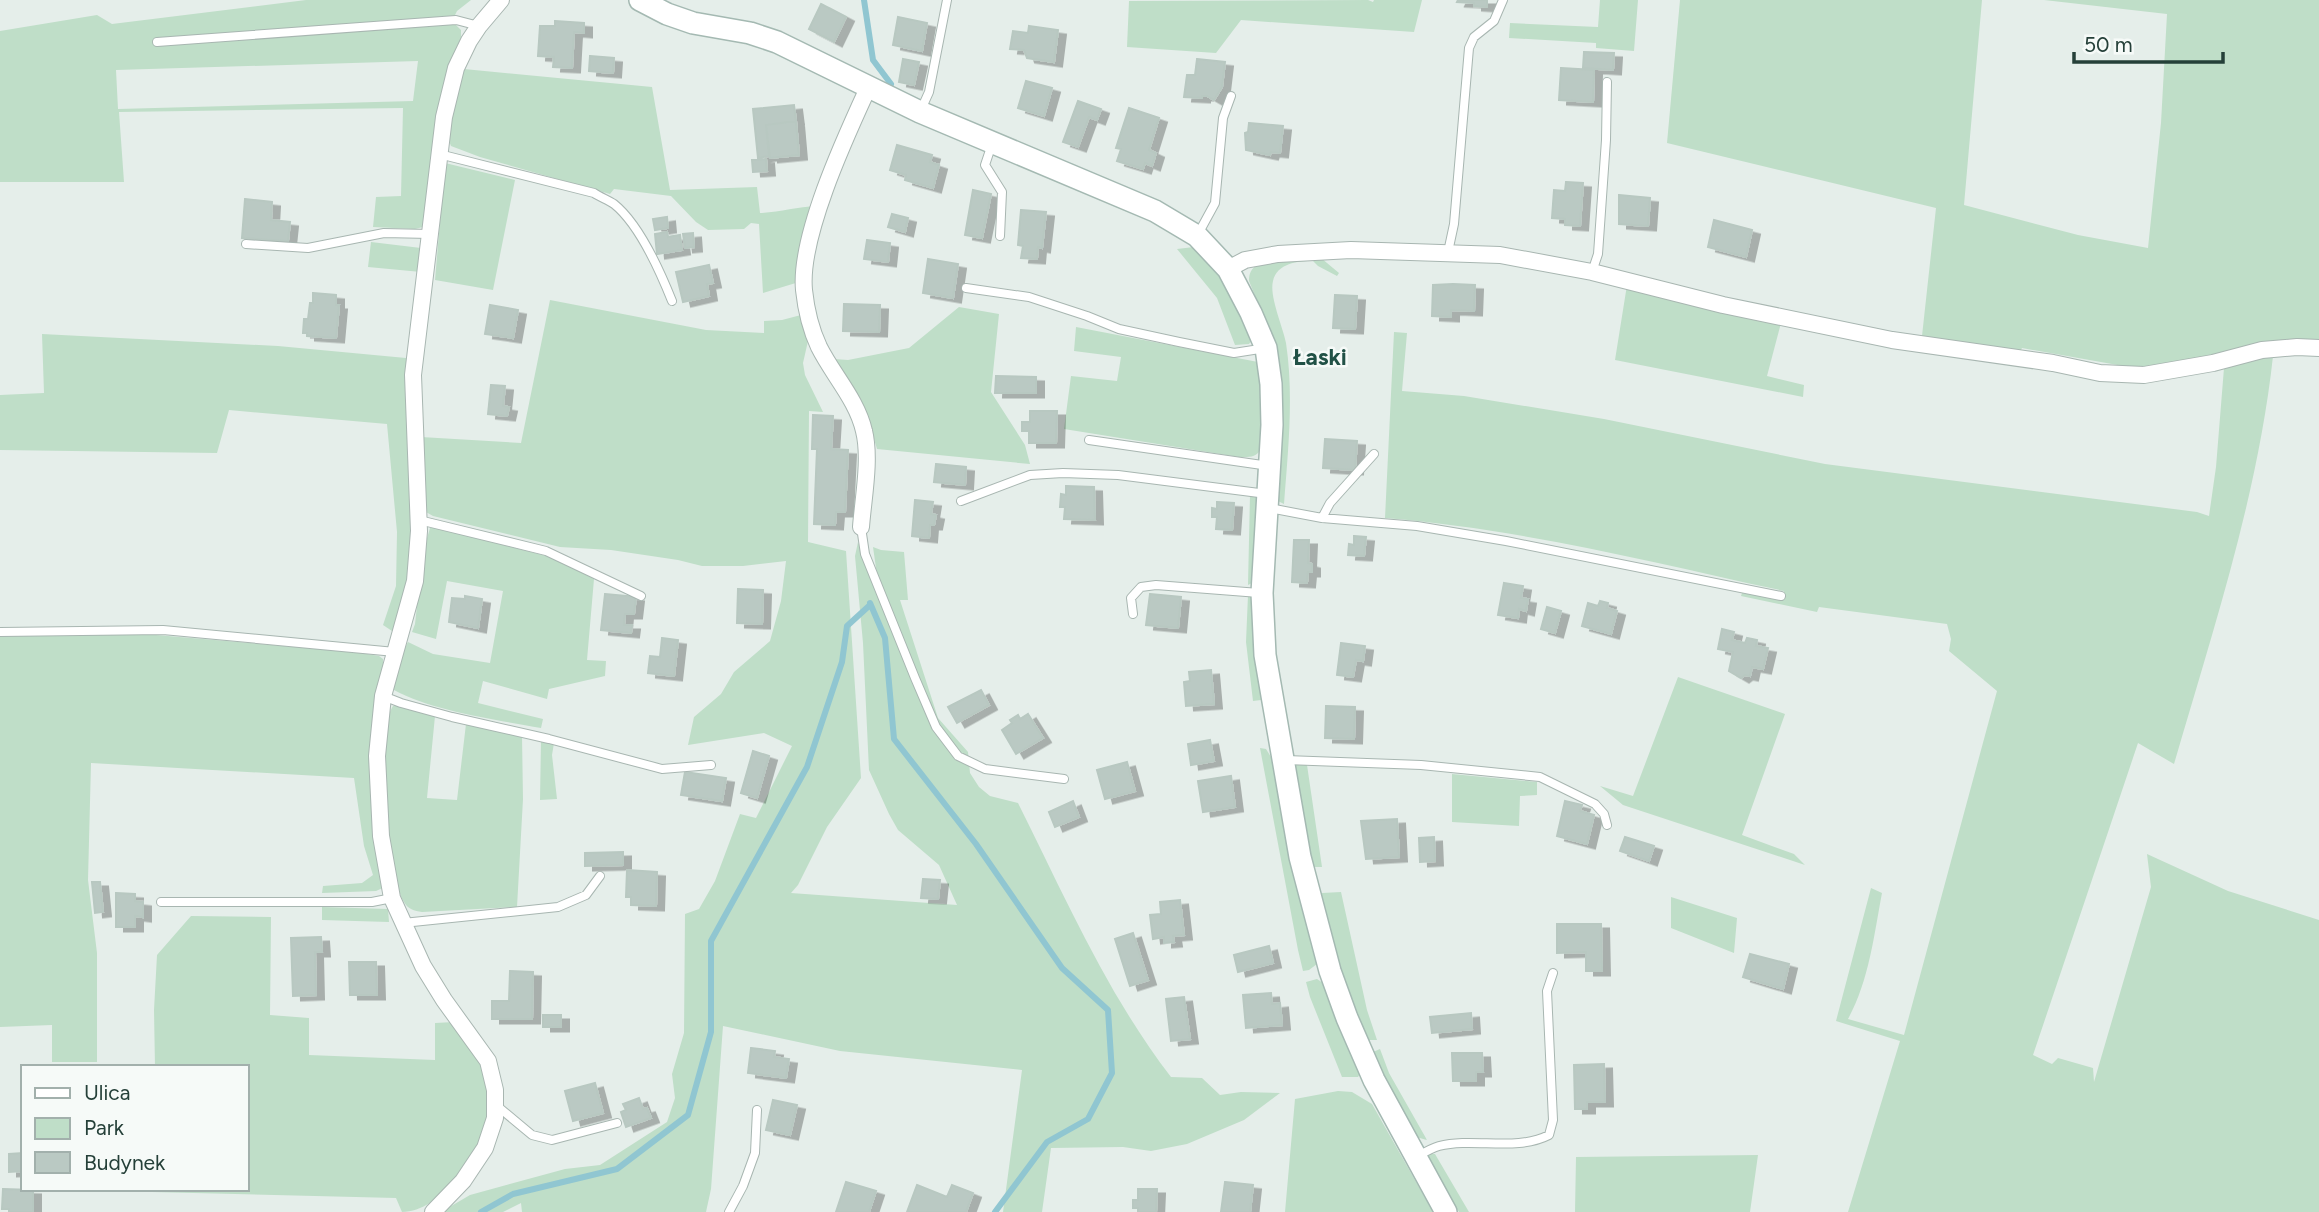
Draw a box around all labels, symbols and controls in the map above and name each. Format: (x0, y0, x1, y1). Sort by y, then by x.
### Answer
scale bar (2074, 21, 2223, 65)
text: 50 m (2084, 32, 2133, 57)
district label: Łaski (1293, 343, 1347, 371)
legend (21, 1065, 248, 1191)
text: Ulica (84, 1080, 130, 1105)
text: Park (84, 1115, 125, 1140)
text: Budynek (84, 1150, 166, 1175)

